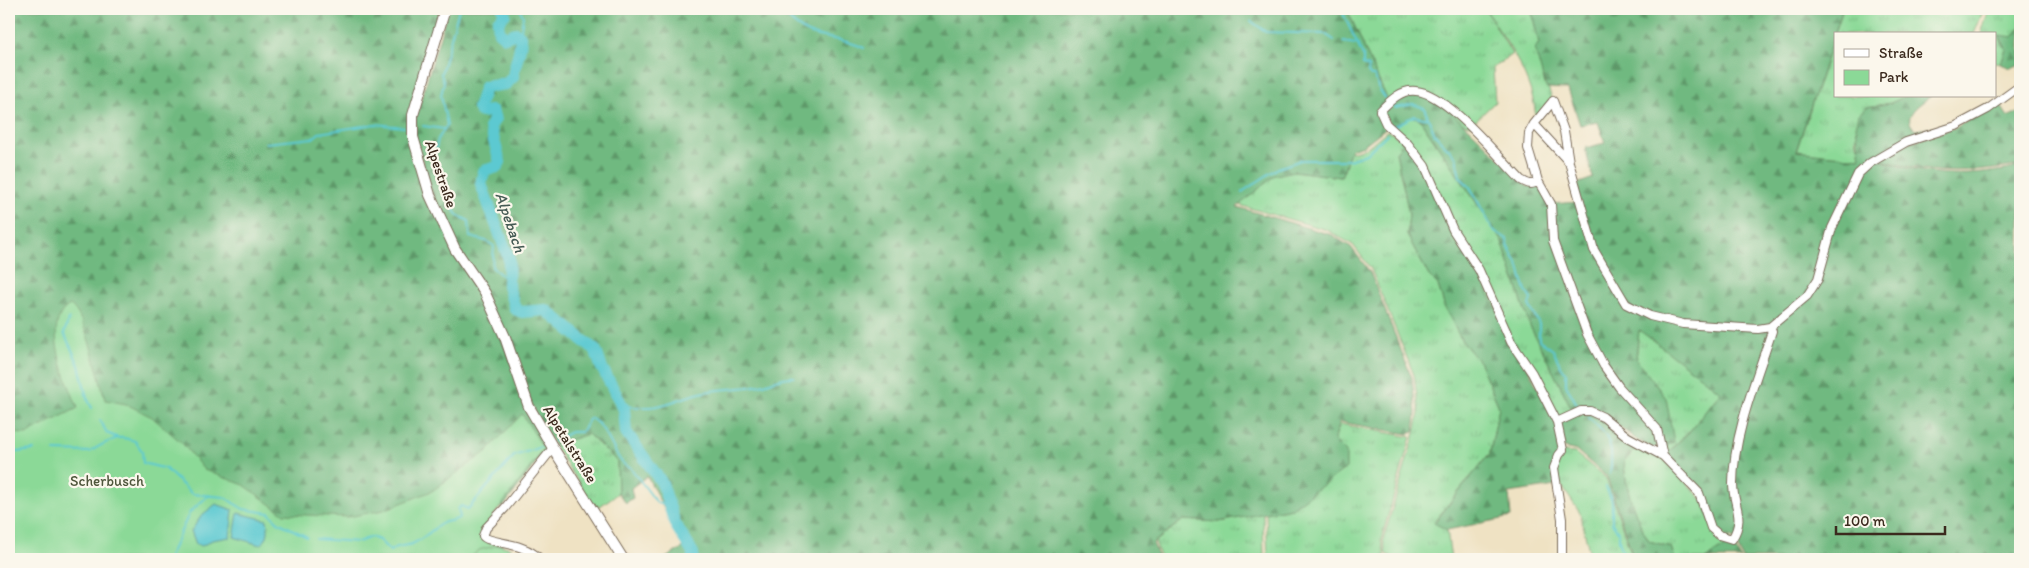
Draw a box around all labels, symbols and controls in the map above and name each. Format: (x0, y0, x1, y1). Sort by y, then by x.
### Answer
legend (1834, 32, 1996, 98)
text: Straße (1879, 44, 1923, 62)
text: Park (1879, 68, 1909, 86)
street label: Alpestraße (421, 138, 461, 210)
water label: Alpebach (491, 190, 530, 255)
street label: Alpetalstraße (539, 402, 601, 486)
park label: Scherbusch (70, 472, 144, 490)
scale bar (1836, 503, 1945, 535)
text: 100 m (1844, 512, 1886, 530)

